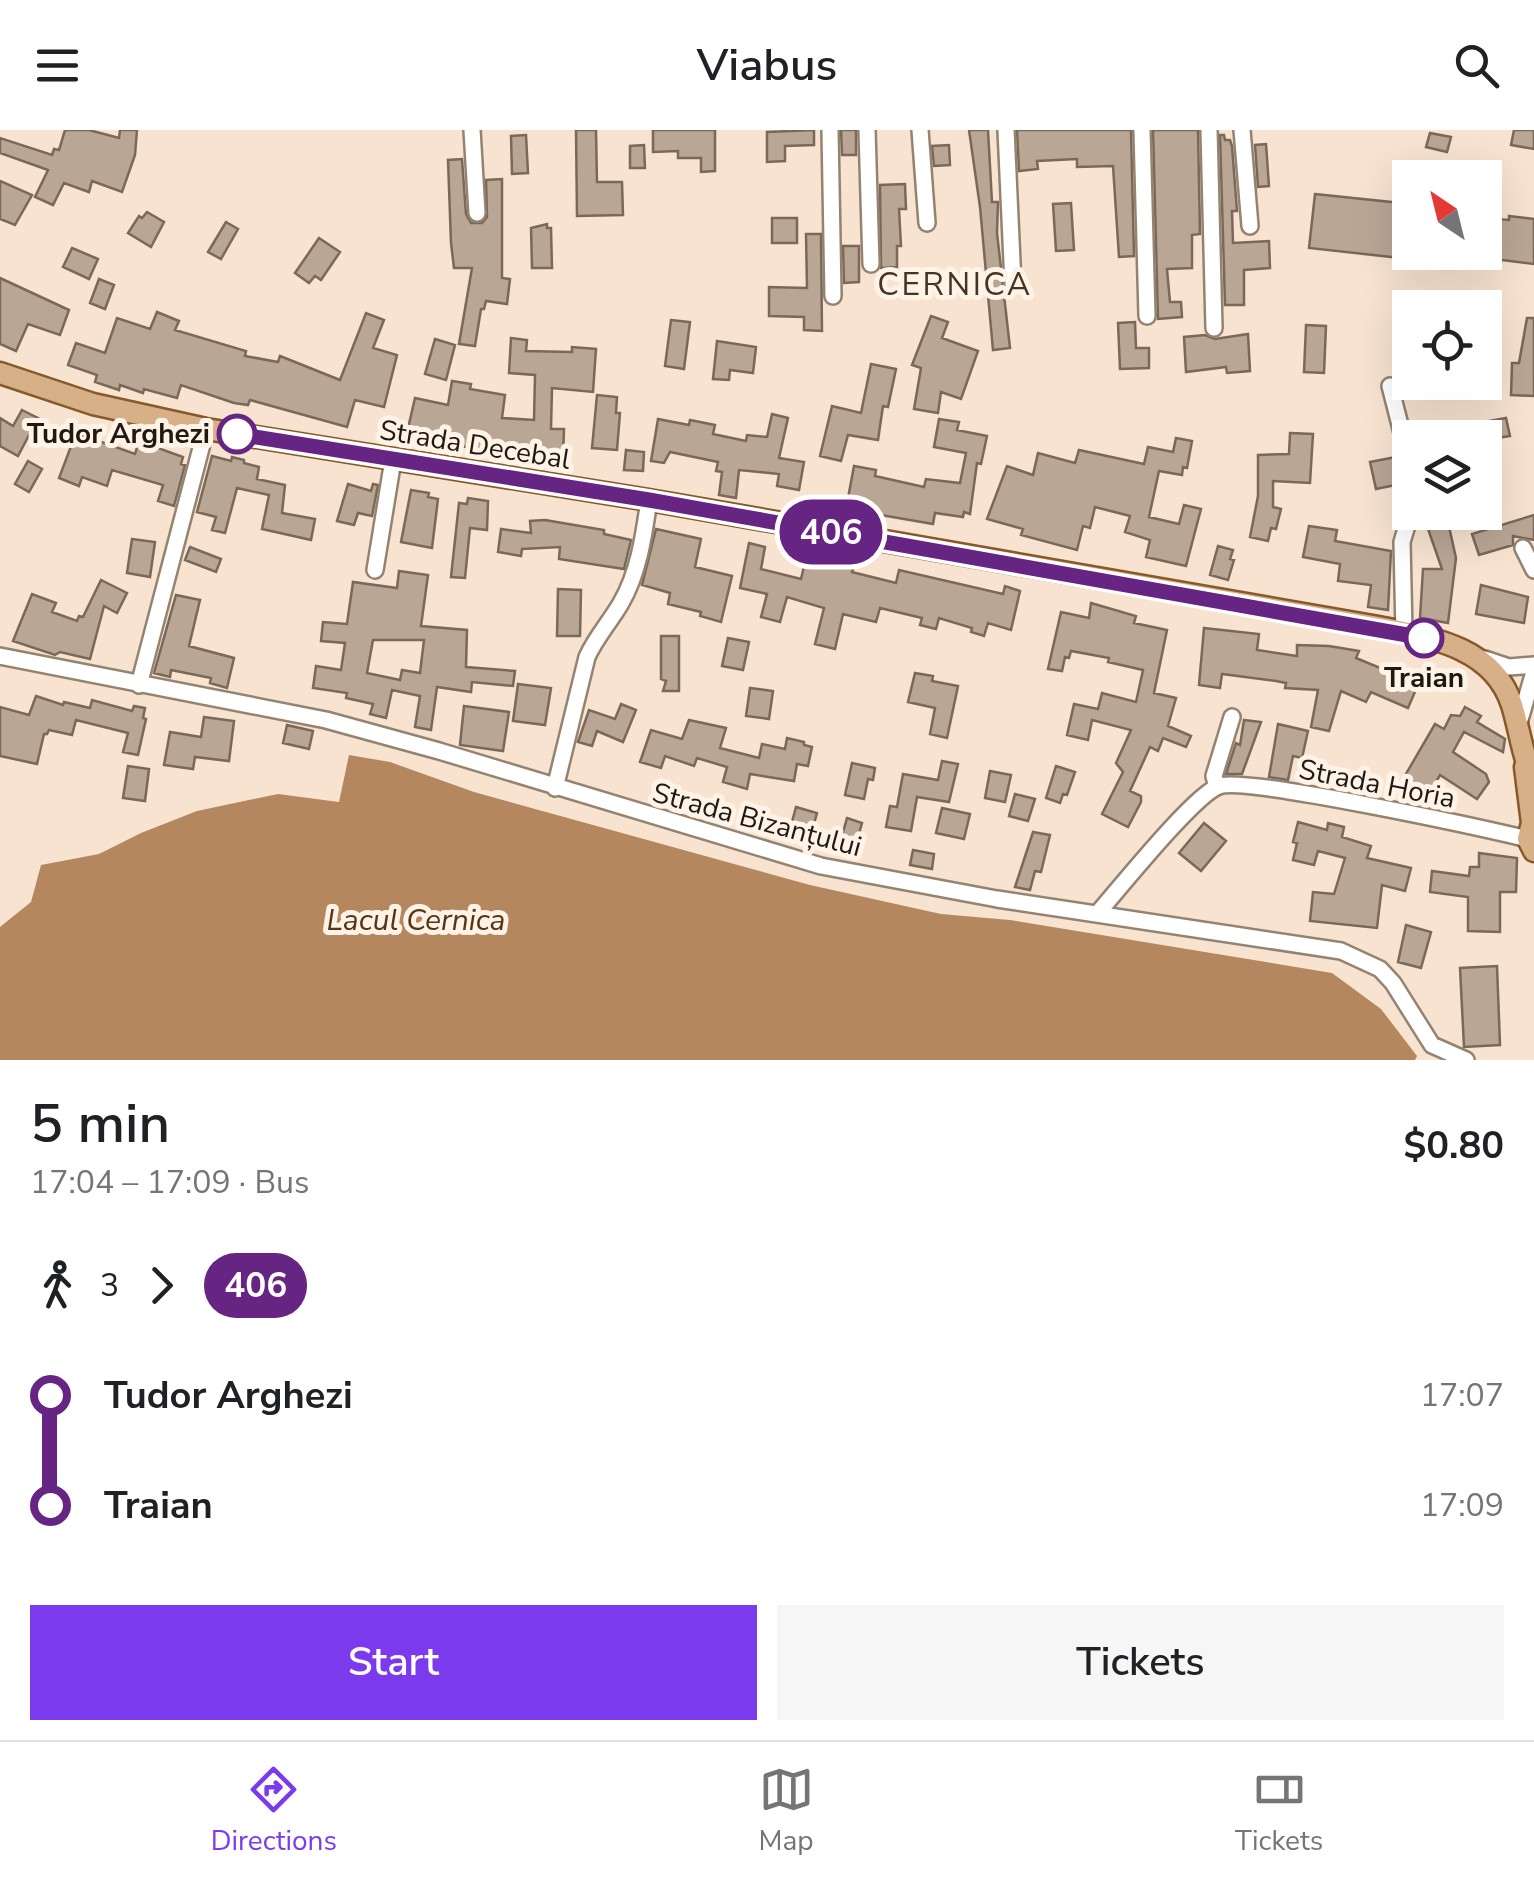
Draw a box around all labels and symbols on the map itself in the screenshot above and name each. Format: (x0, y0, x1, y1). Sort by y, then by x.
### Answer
north arrow (1392, 160, 1502, 270)
district label: CERNICA (877, 263, 1033, 306)
street label: Strada Decebal (377, 411, 574, 479)
place label: Tudor Arghezi (27, 415, 210, 453)
marker: Tudor Arghezi (218, 415, 256, 453)
line badge: 406 (774, 500, 888, 564)
marker: Traian (1405, 619, 1443, 657)
place label: Traian (1384, 659, 1464, 697)
street label: Strada Horia (1296, 750, 1458, 818)
street label: Strada Bizanțului (648, 774, 866, 866)
water label: Lacul Cernica (326, 900, 506, 941)

